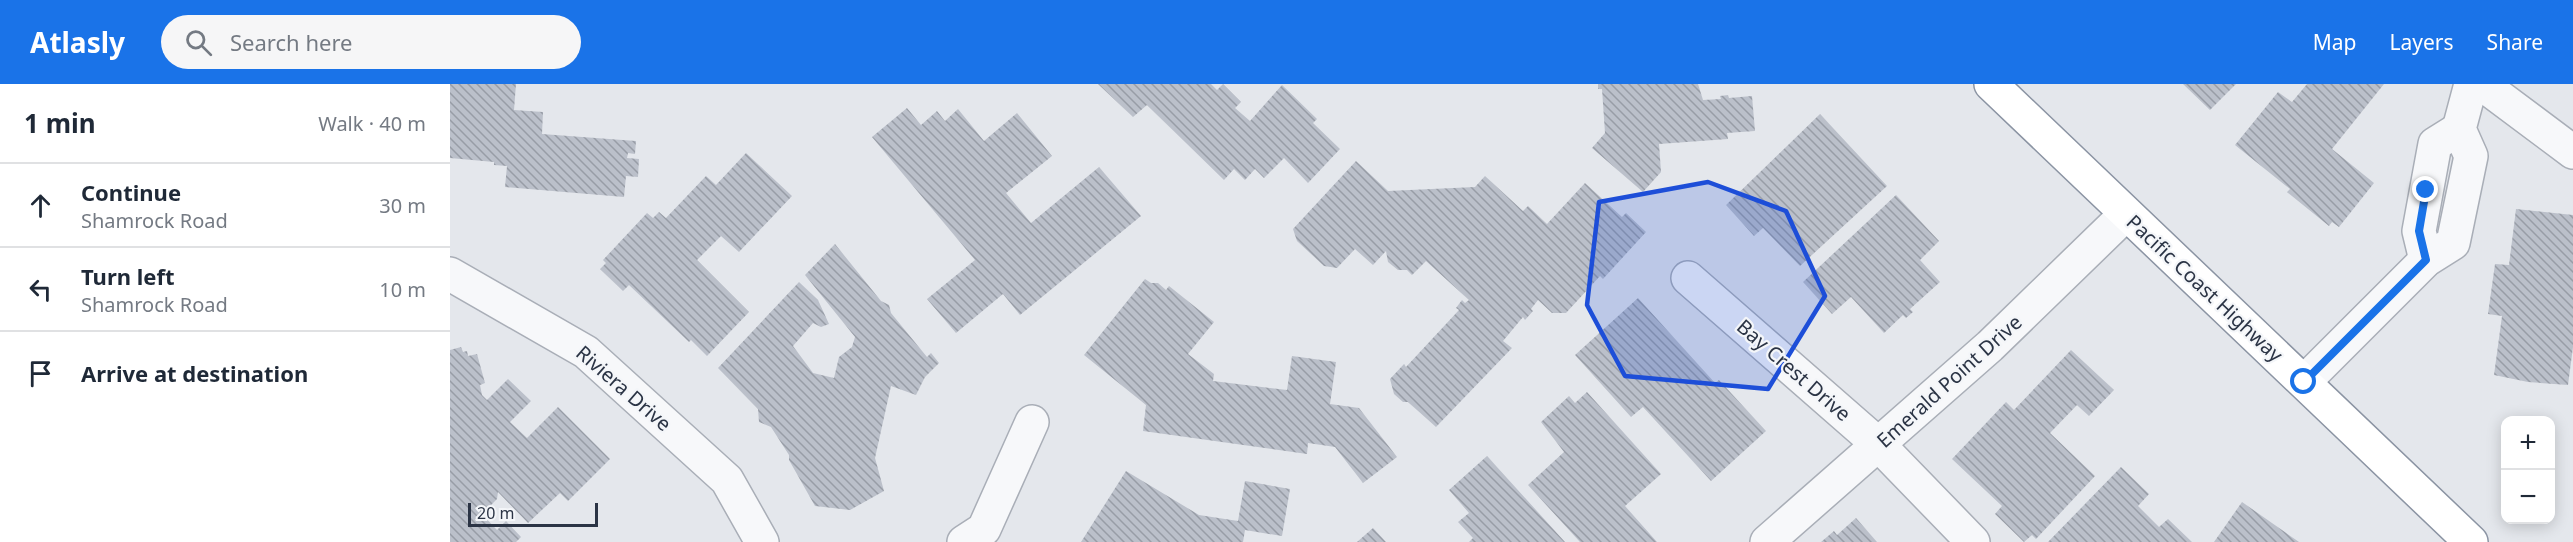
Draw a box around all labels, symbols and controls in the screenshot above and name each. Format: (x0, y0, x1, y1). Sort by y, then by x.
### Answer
search box (161, 15, 581, 69)
text: Atlasly (30, 23, 125, 61)
icon: search (182, 26, 215, 59)
text: Search here (230, 27, 352, 57)
text: Map (2313, 28, 2357, 56)
text: Layers (2390, 28, 2454, 56)
text: Share (2487, 28, 2543, 56)
text: 1 min (24, 105, 96, 141)
text: Walk · 40 m (318, 110, 426, 137)
route end (2412, 176, 2438, 202)
text: Continue (81, 177, 181, 207)
icon: ahead (24, 189, 57, 222)
text: 30 m (379, 192, 426, 219)
text: Shamrock Road (81, 207, 228, 234)
street label: Pacific Coast Highway (2121, 208, 2290, 368)
text: Turn left (81, 261, 175, 291)
icon: left (24, 273, 57, 306)
text: 10 m (379, 276, 426, 303)
text: Shamrock Road (81, 291, 228, 318)
street label: Emerald Point Drive (1871, 309, 2027, 453)
street label: Bay Crest Drive (1731, 313, 1857, 427)
street label: Riviera Drive (571, 339, 677, 437)
icon: arrive (24, 357, 57, 390)
text: Arrive at destination (81, 358, 308, 388)
route start (2290, 368, 2316, 394)
map controls (2501, 416, 2555, 524)
button: + (2501, 416, 2555, 470)
button: − (2501, 470, 2555, 524)
scale bar (468, 500, 598, 528)
text: 20 m (477, 502, 514, 524)

